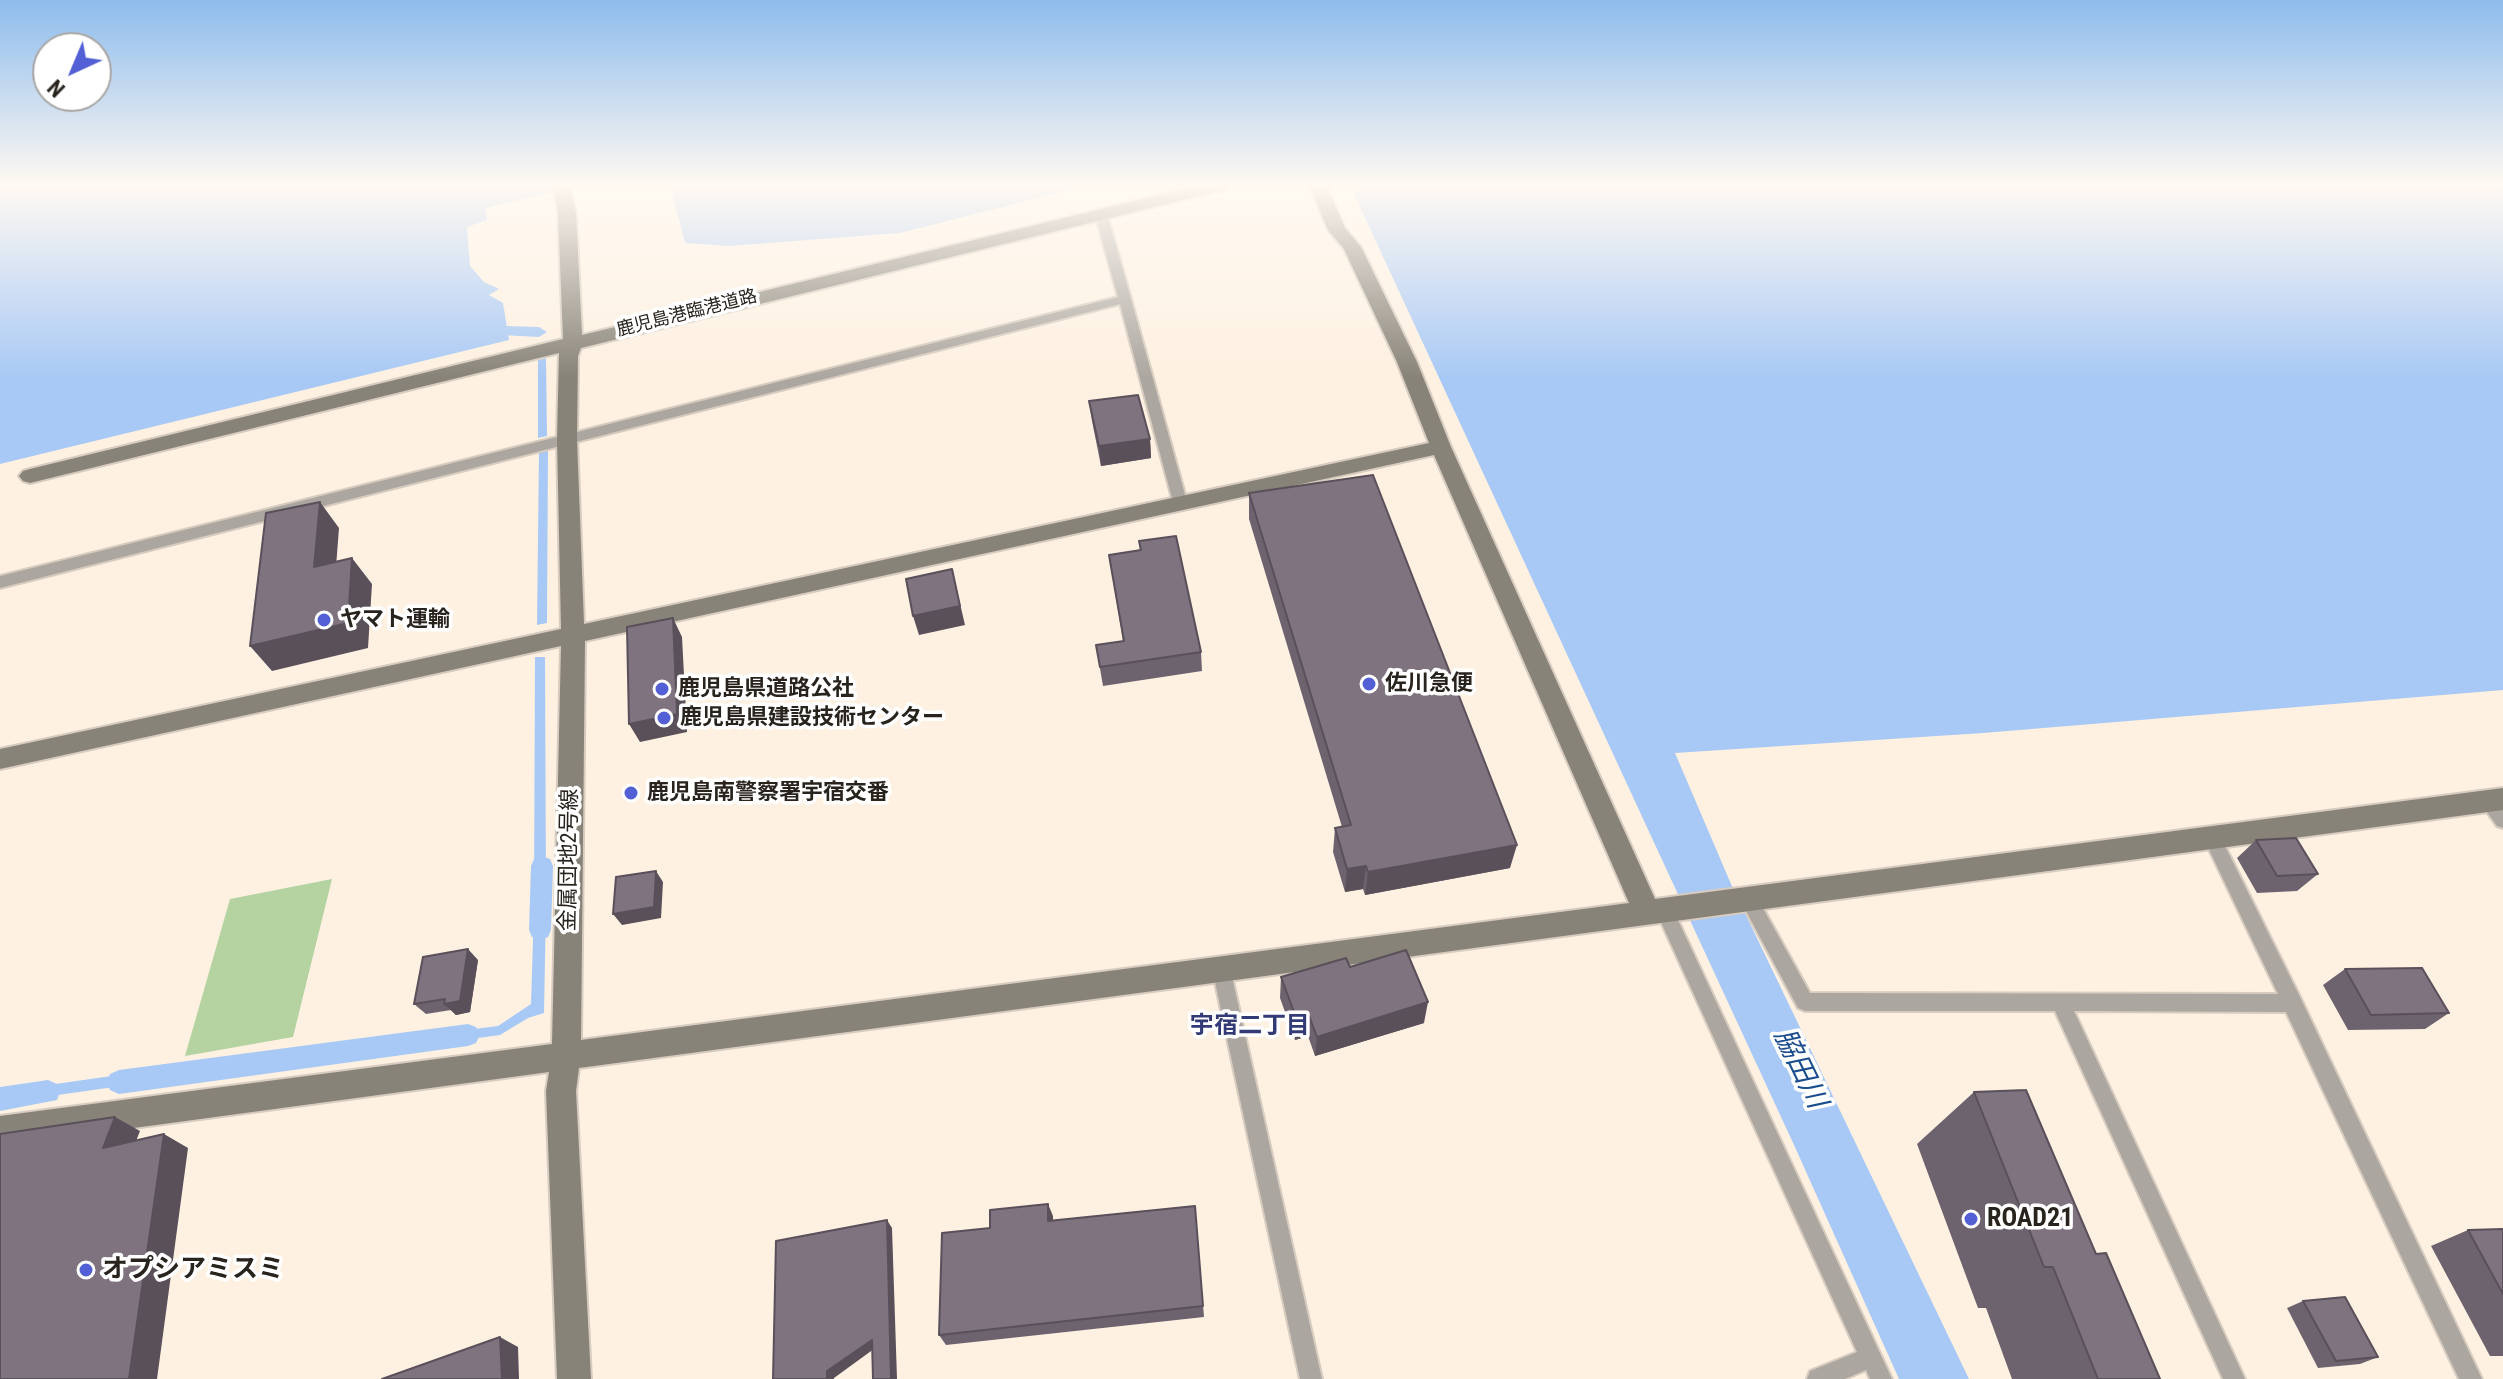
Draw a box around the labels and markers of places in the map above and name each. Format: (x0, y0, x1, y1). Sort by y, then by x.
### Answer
place label: ヤマト運輸 (340, 607, 450, 633)
marker: ヤマト運輸 (315, 611, 333, 629)
place label: 佐川急便 (1385, 671, 1473, 697)
marker: 佐川急便 (1360, 675, 1378, 693)
place label: 鹿児島県道路公社 (678, 676, 854, 702)
marker: 鹿児島県道路公社 (653, 680, 671, 698)
place label: 鹿児島県建設技術センター (680, 705, 944, 731)
marker: 鹿児島県建設技術センター (655, 709, 673, 727)
place label: 鹿児島南警察署宇宿交番 (647, 780, 889, 806)
marker: 鹿児島南警察署宇宿交番 (622, 784, 640, 802)
place label: ROAD21 (1987, 1203, 2073, 1235)
marker: ROAD21 (1962, 1210, 1980, 1228)
place label: オプシアミスミ (102, 1254, 284, 1286)
marker: オプシアミスミ (77, 1261, 95, 1279)

